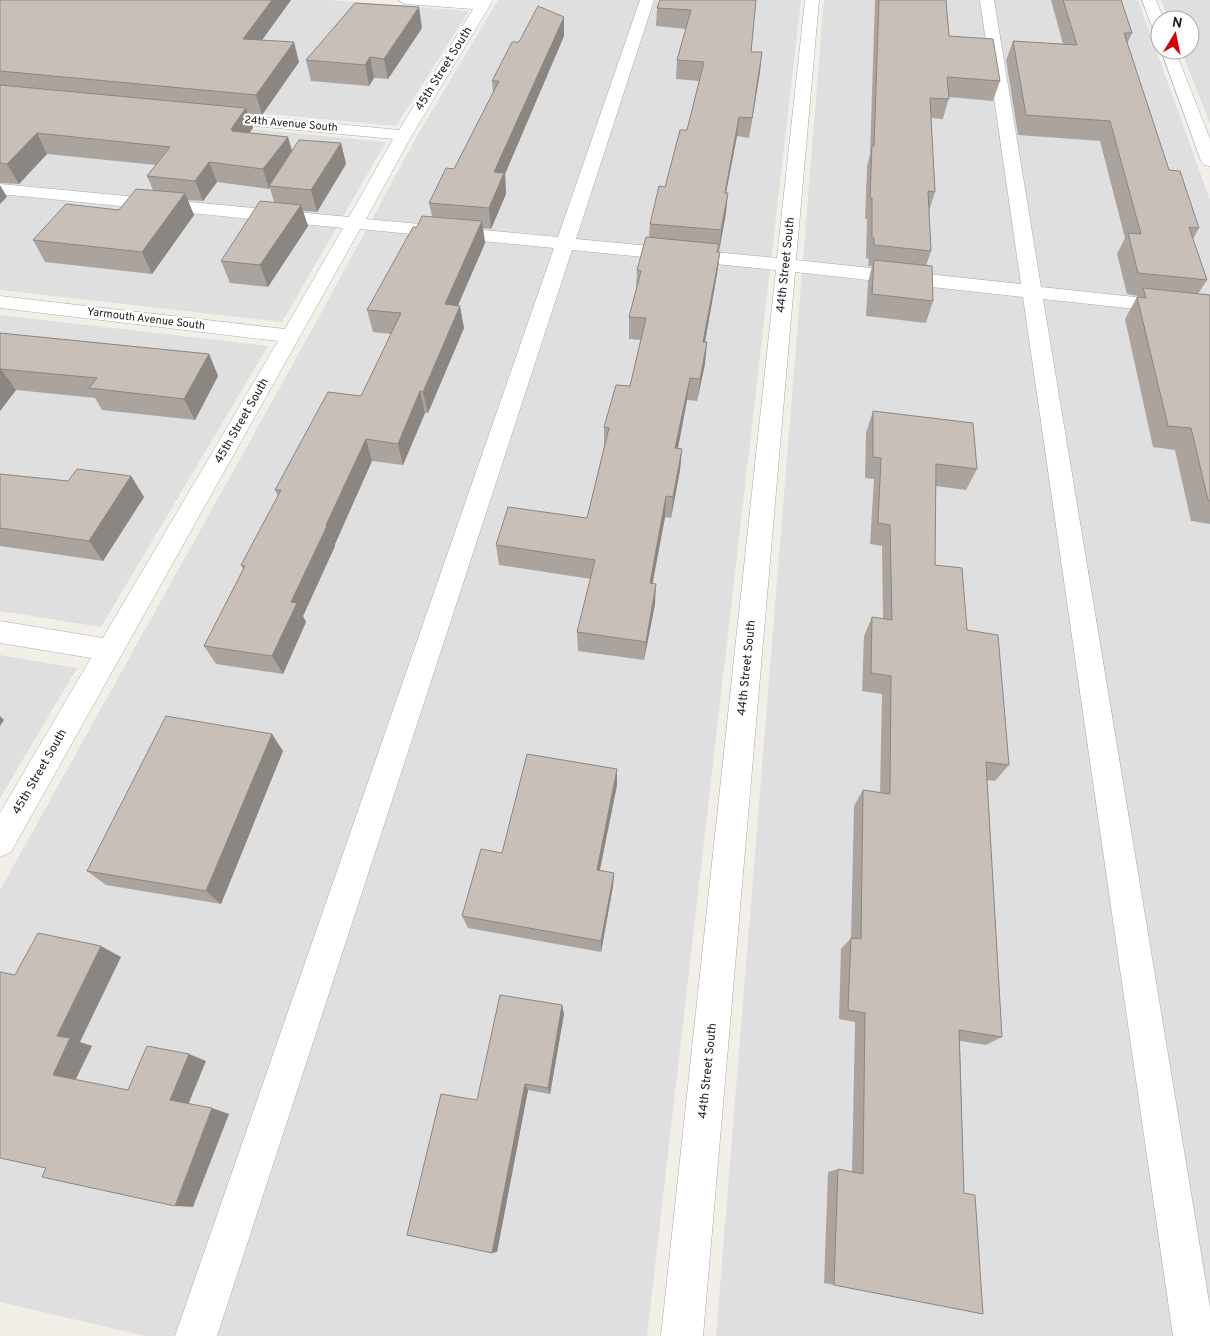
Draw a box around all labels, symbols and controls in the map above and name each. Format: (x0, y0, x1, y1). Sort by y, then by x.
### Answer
north arrow (1150, 10, 1200, 60)
text: N (1171, 14, 1183, 33)
street label: 45th Street South (412, 24, 476, 114)
street label: 24th Avenue South (244, 113, 338, 135)
street label: 44th Street South (773, 216, 799, 314)
street label: Yarmouth Avenue South (86, 305, 206, 333)
street label: 45th Street South (211, 375, 273, 467)
street label: 44th Street South (734, 619, 760, 717)
street label: 45th Street South (9, 726, 71, 818)
street label: 44th Street South (695, 1022, 721, 1120)

